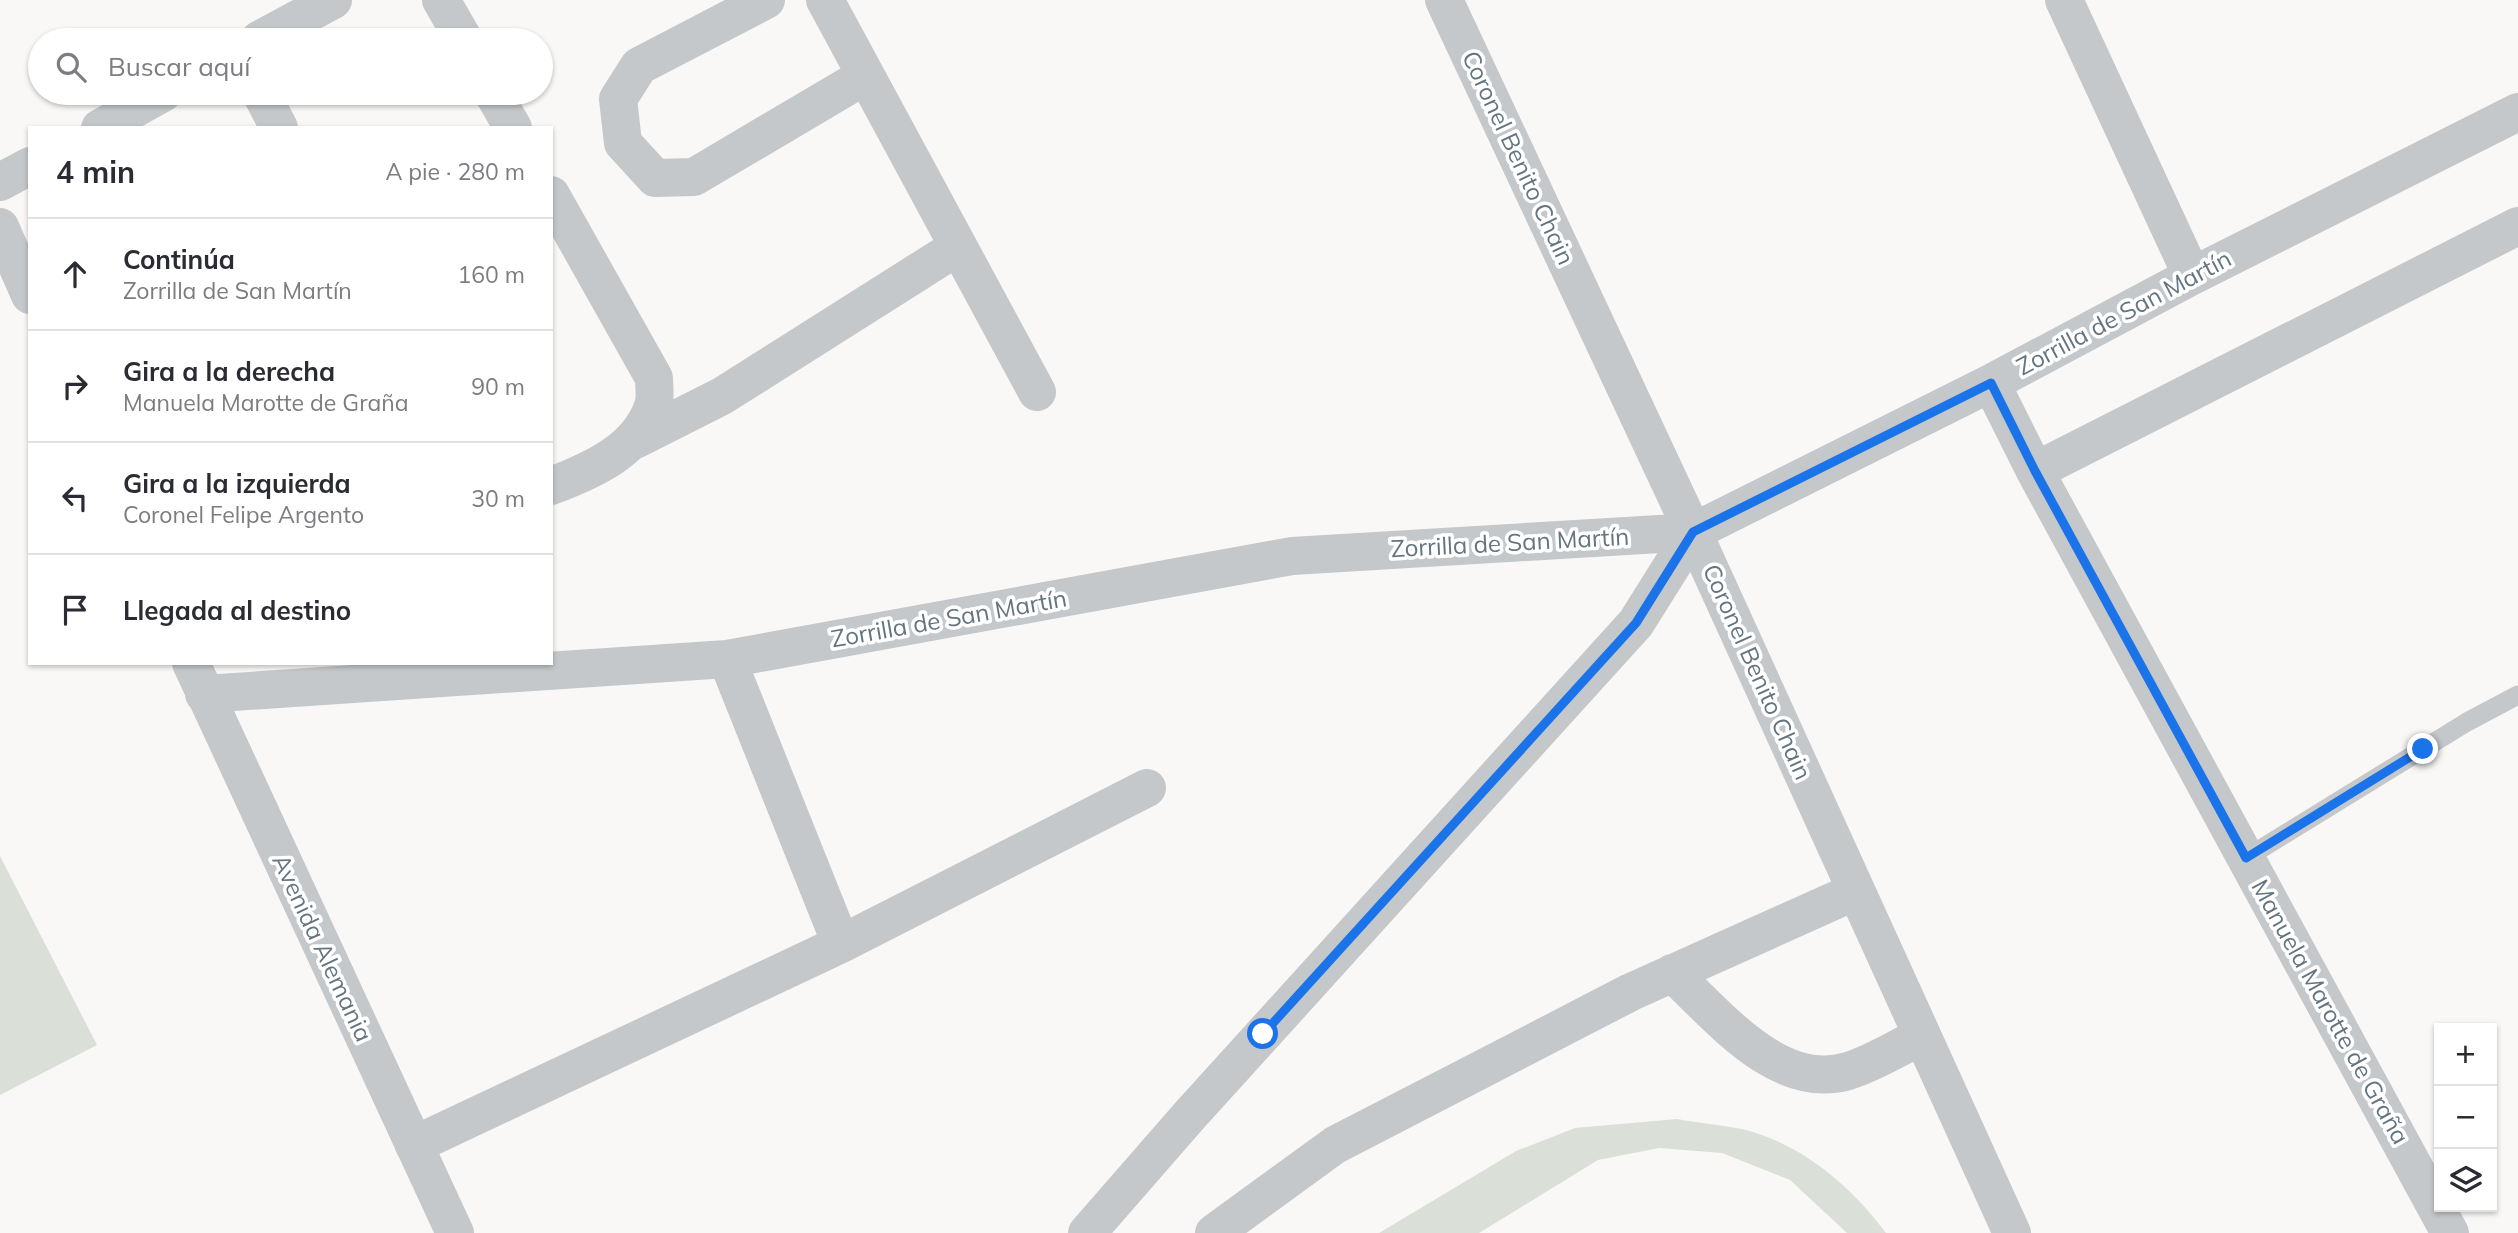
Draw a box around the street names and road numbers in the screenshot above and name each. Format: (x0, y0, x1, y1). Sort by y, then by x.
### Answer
street label: Coronel Benito Chain (1456, 46, 1582, 269)
street label: Zorrilla de San Martín (2011, 243, 2236, 381)
street label: Zorrilla de San Martín (1390, 521, 1630, 563)
street label: Coronel Benito Chain (1697, 559, 1819, 784)
street label: Zorrilla de San Martín (829, 583, 1069, 654)
street label: Avenida Alemania (266, 849, 380, 1046)
street label: Manuela Marotte de Graña (2246, 874, 2416, 1149)

